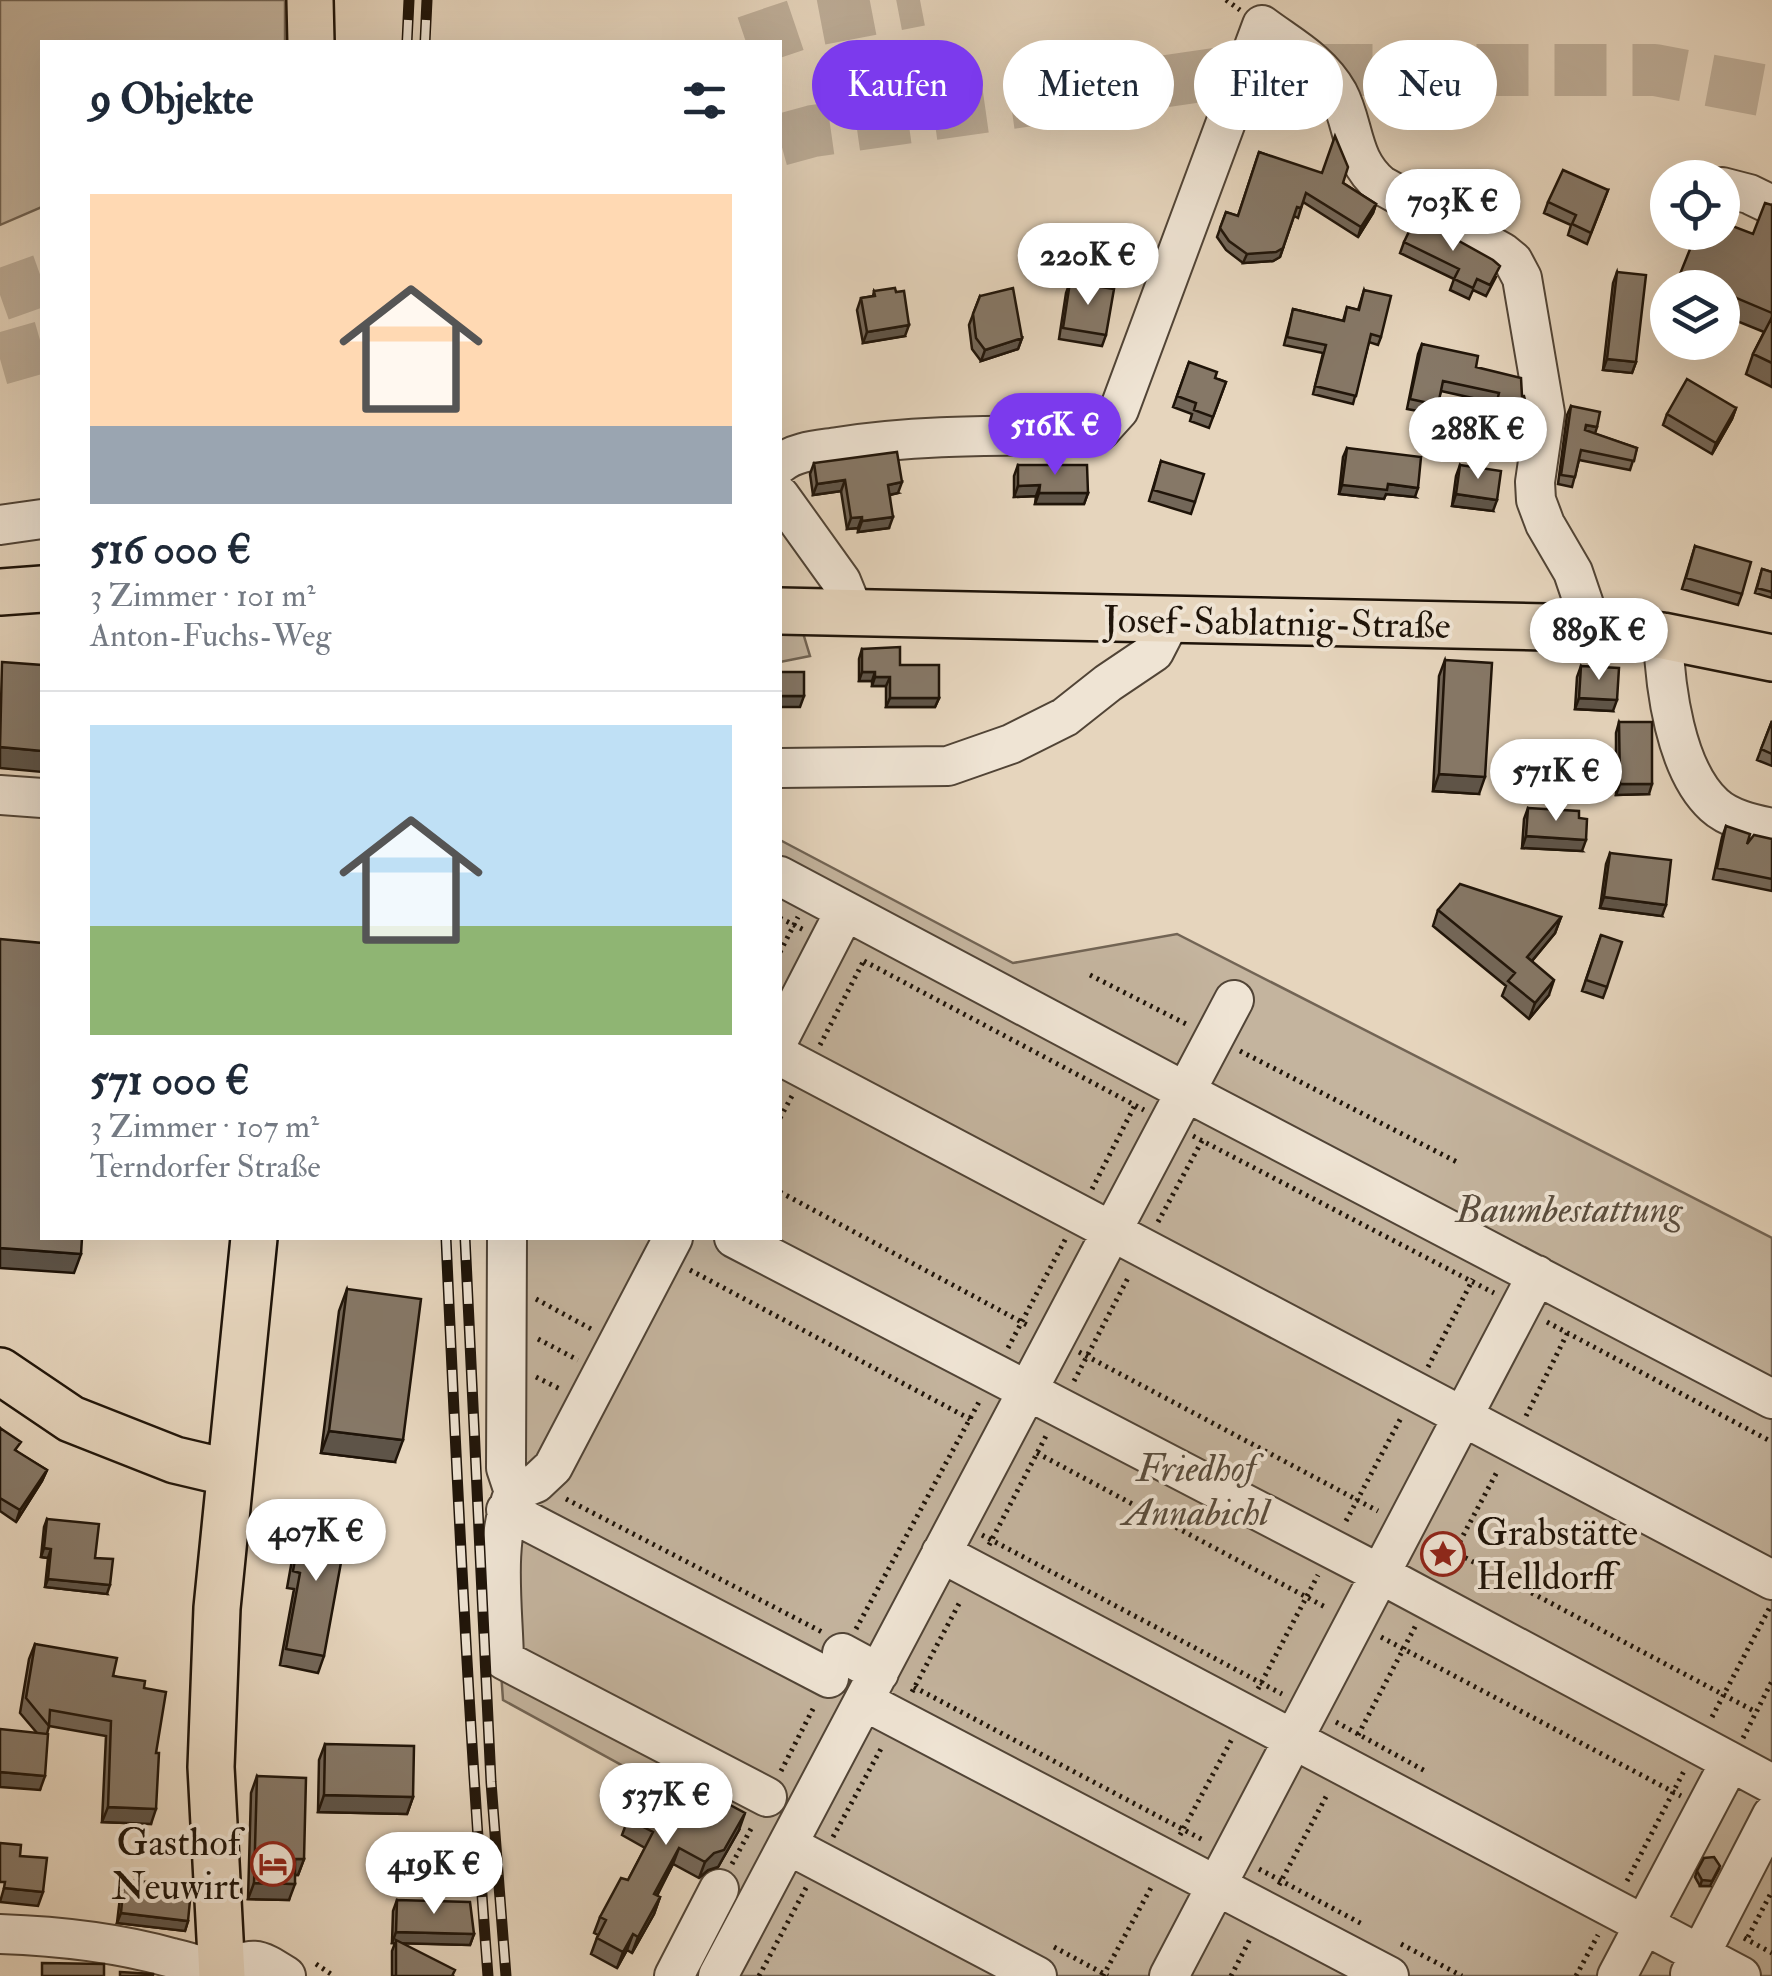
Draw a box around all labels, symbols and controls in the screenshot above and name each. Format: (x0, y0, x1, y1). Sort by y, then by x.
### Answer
chip: Kaufen (812, 40, 983, 130)
chip: Mieten (1003, 40, 1174, 130)
chip: Filter (1194, 40, 1343, 130)
chip: Neu (1363, 40, 1497, 130)
icon: filters (677, 73, 732, 128)
text: 9 Objekte (90, 74, 253, 126)
map controls (1650, 160, 1740, 360)
button: locate (1650, 160, 1740, 250)
pin: 703K € (1372, 169, 1534, 254)
text: 703K € (1407, 181, 1499, 221)
pin: 220K € (1007, 223, 1169, 308)
text: 220K € (1040, 235, 1136, 275)
icon: home (321, 259, 501, 439)
button: layers (1650, 270, 1740, 360)
pin: 516K € (974, 393, 1136, 478)
pin: 288K € (1397, 397, 1559, 482)
text: 516K € (1010, 405, 1100, 445)
text: 288K € (1431, 409, 1525, 449)
text: 516 000 € (90, 524, 251, 576)
text: 3 Zimmer · 101 m² (90, 576, 316, 616)
street label: Josef-Sablatnig-Straße (1102, 596, 1451, 650)
pin: 889K € (1518, 598, 1680, 683)
text: 889K € (1552, 610, 1646, 650)
text: Anton-Fuchs-Weg (90, 616, 331, 656)
pin: 571K € (1475, 739, 1637, 824)
text: 571K € (1512, 751, 1600, 791)
icon: home (321, 790, 501, 970)
text: 571 000 € (90, 1055, 250, 1107)
text: 3 Zimmer · 107 m² (90, 1107, 319, 1147)
text: Terndorfer Straße (90, 1147, 321, 1187)
park label: Baumbestattung (1454, 1186, 1684, 1234)
park label: Friedhof Annabichl (1119, 1445, 1272, 1537)
pin: 407K € (235, 1499, 397, 1584)
place label: Grabstätte Helldorff (1476, 1509, 1638, 1601)
text: 407K € (268, 1511, 364, 1551)
place icon: Grabstätte Helldorff (1420, 1531, 1466, 1577)
pin: 537K € (585, 1763, 747, 1848)
text: 537K € (622, 1775, 710, 1815)
place label: Gasthof Neuwirt (111, 1819, 246, 1911)
pin: 419K € (353, 1832, 515, 1917)
hotel icon: Gasthof Neuwirt (250, 1841, 296, 1887)
text: 419K € (388, 1844, 480, 1884)

